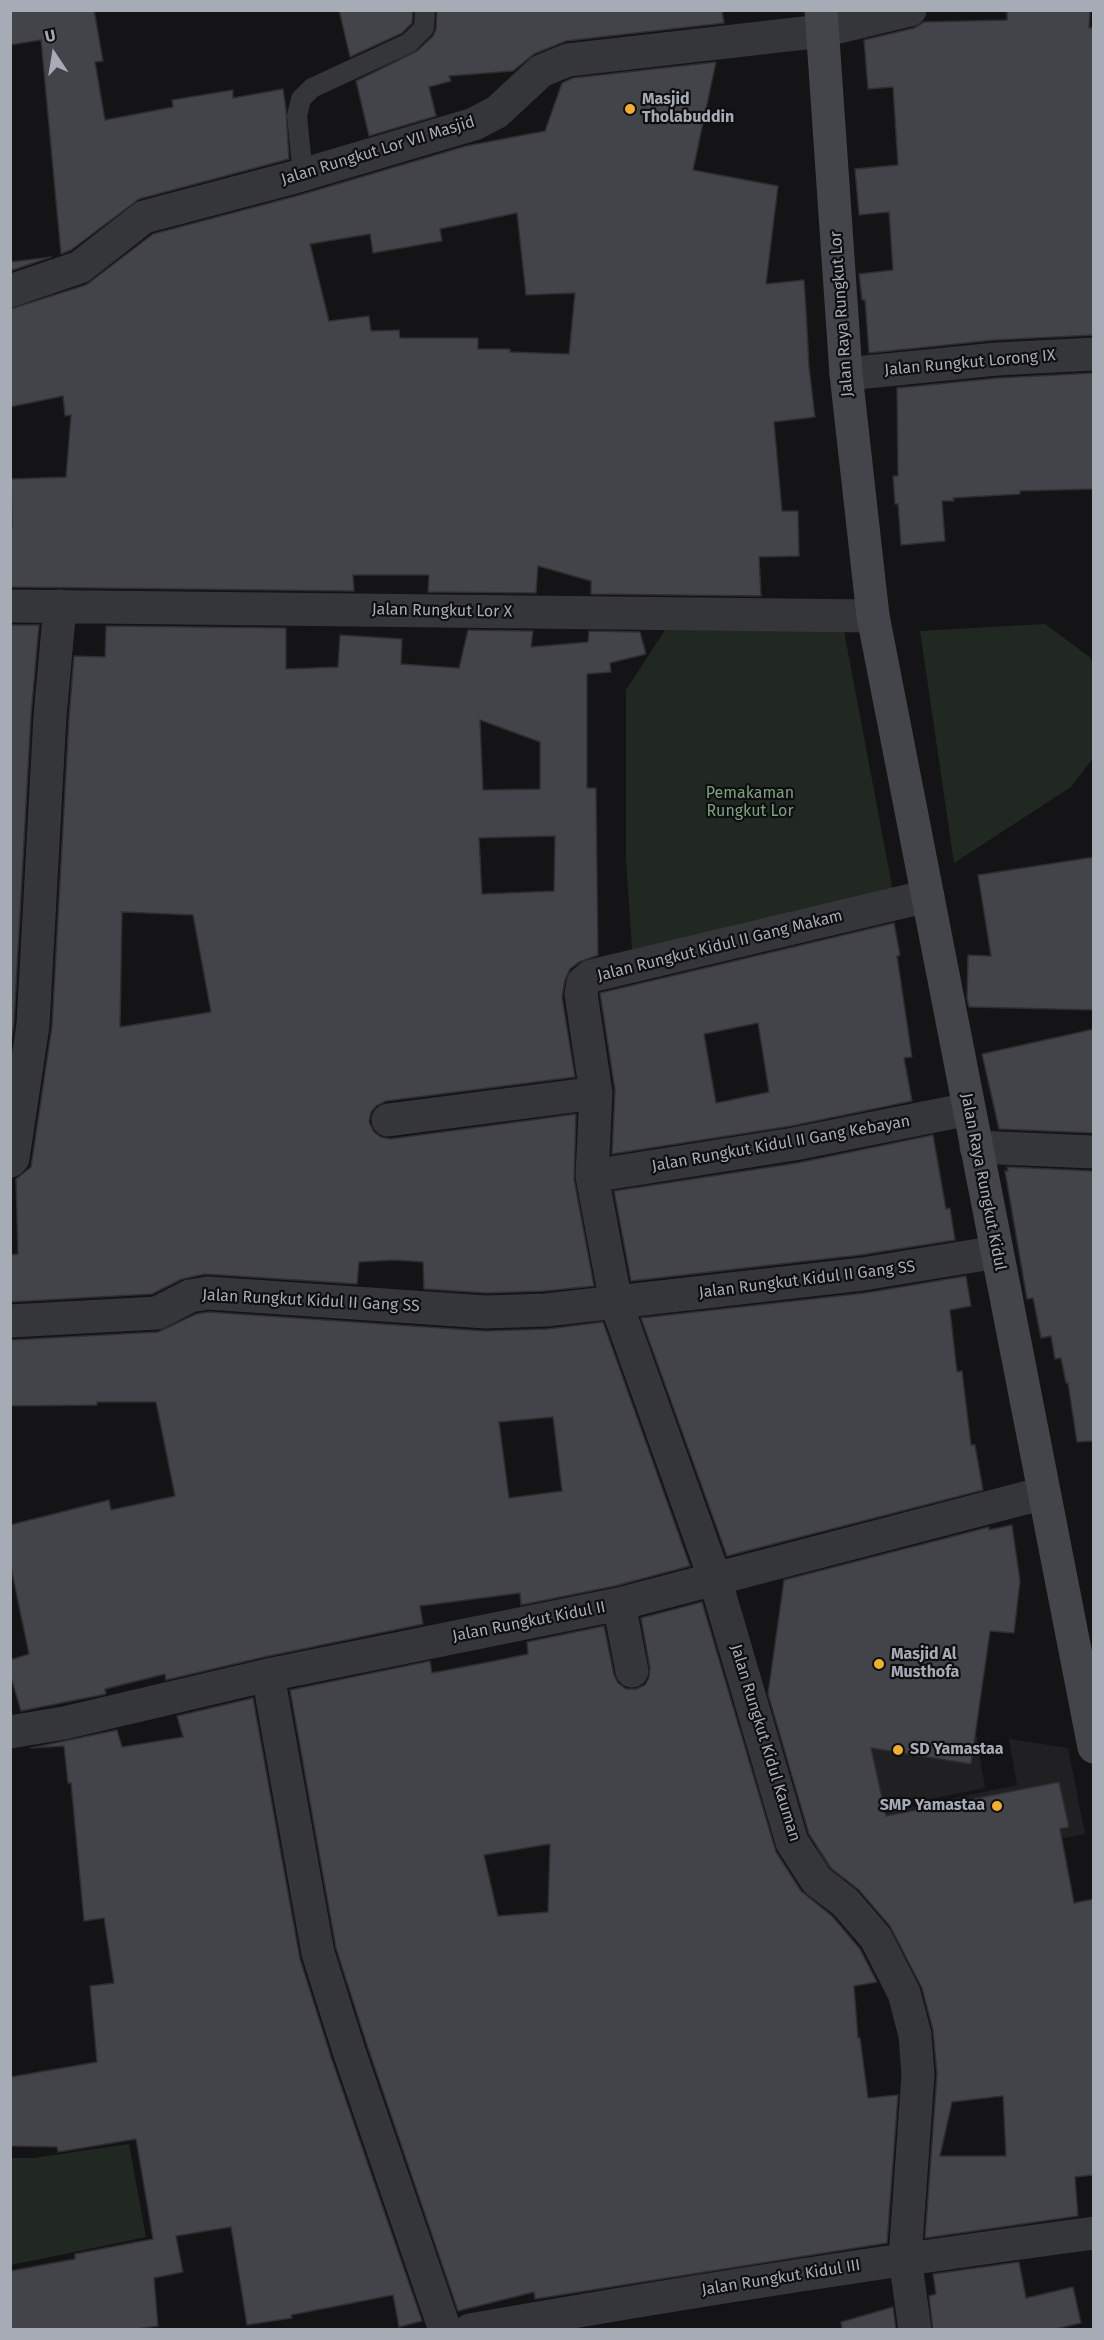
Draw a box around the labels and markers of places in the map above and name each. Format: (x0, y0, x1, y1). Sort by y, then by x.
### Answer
place label: Masjid Tholabuddin (642, 90, 734, 128)
marker: Masjid Tholabuddin (623, 102, 637, 116)
place label: Masjid Al Musthofa (891, 1645, 959, 1683)
marker: Masjid Al Musthofa (872, 1657, 886, 1671)
place label: SD Yamastaa (910, 1740, 1004, 1760)
marker: SD Yamastaa (891, 1743, 905, 1757)
place label: SMP Yamastaa (880, 1796, 985, 1816)
marker: SMP Yamastaa (990, 1799, 1004, 1813)

